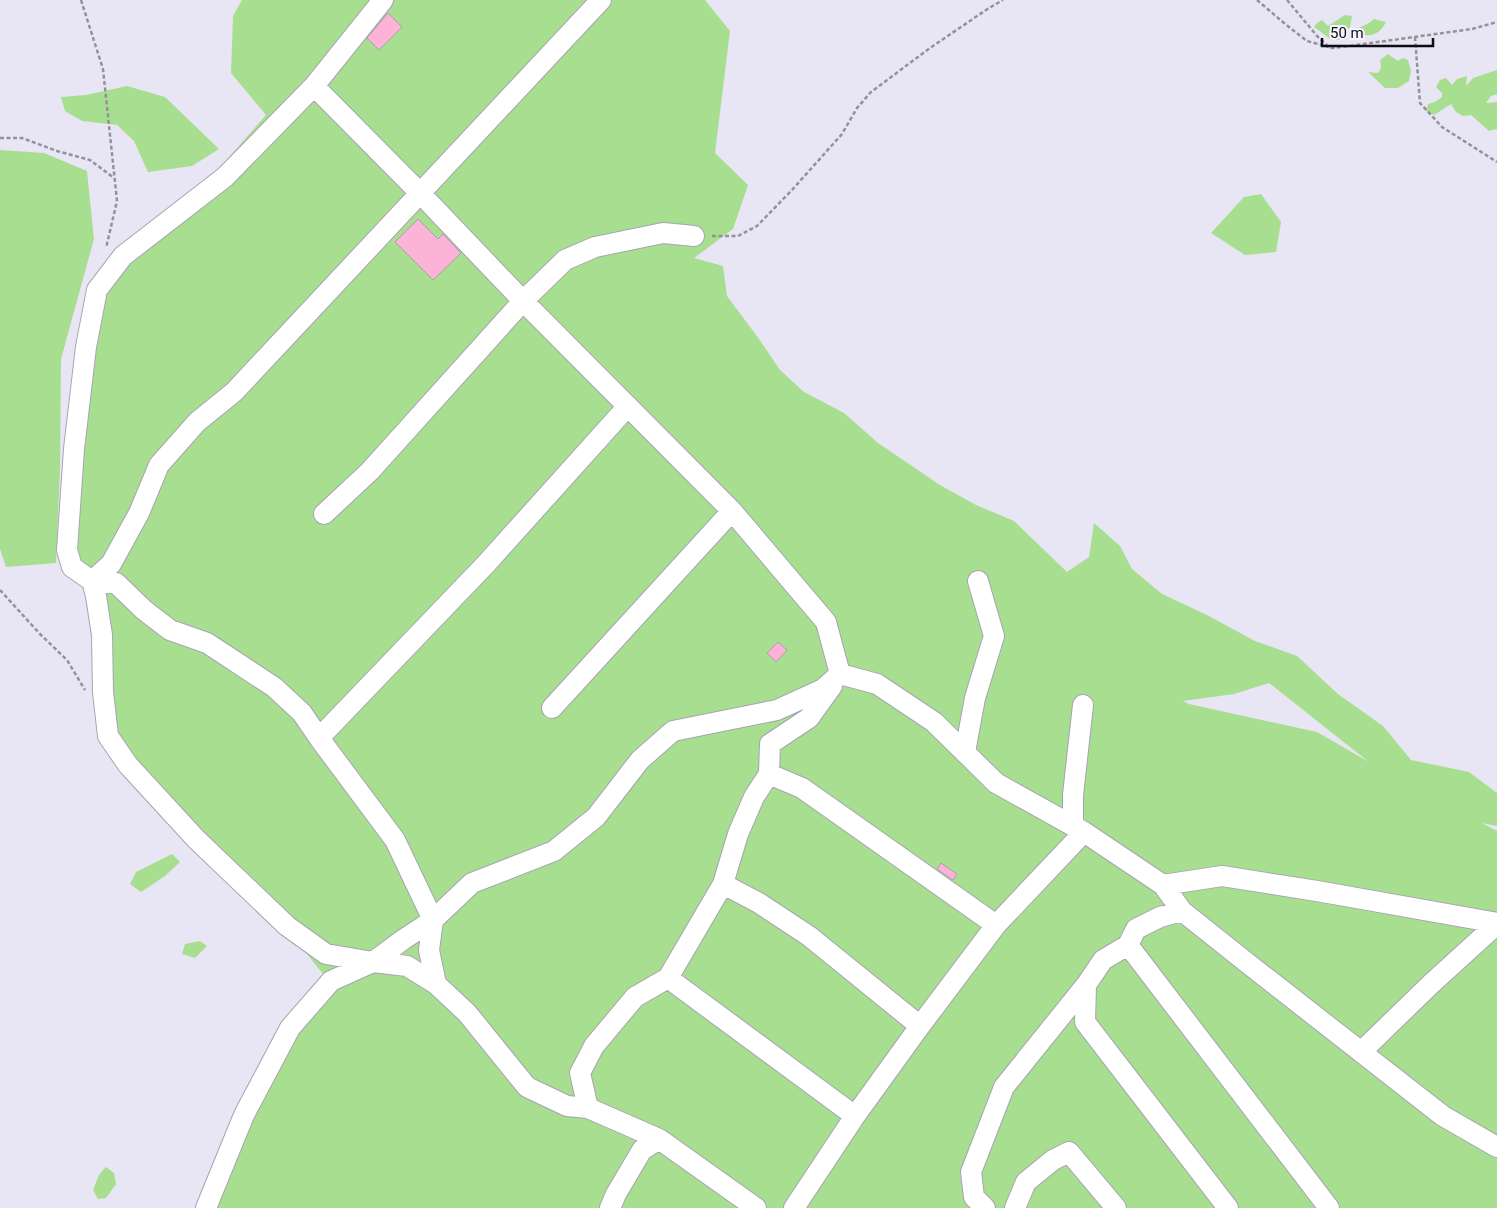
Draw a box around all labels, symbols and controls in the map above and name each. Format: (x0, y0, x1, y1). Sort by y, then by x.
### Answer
scale bar (1322, 15, 1433, 47)
text: 50 m (1330, 24, 1364, 42)

